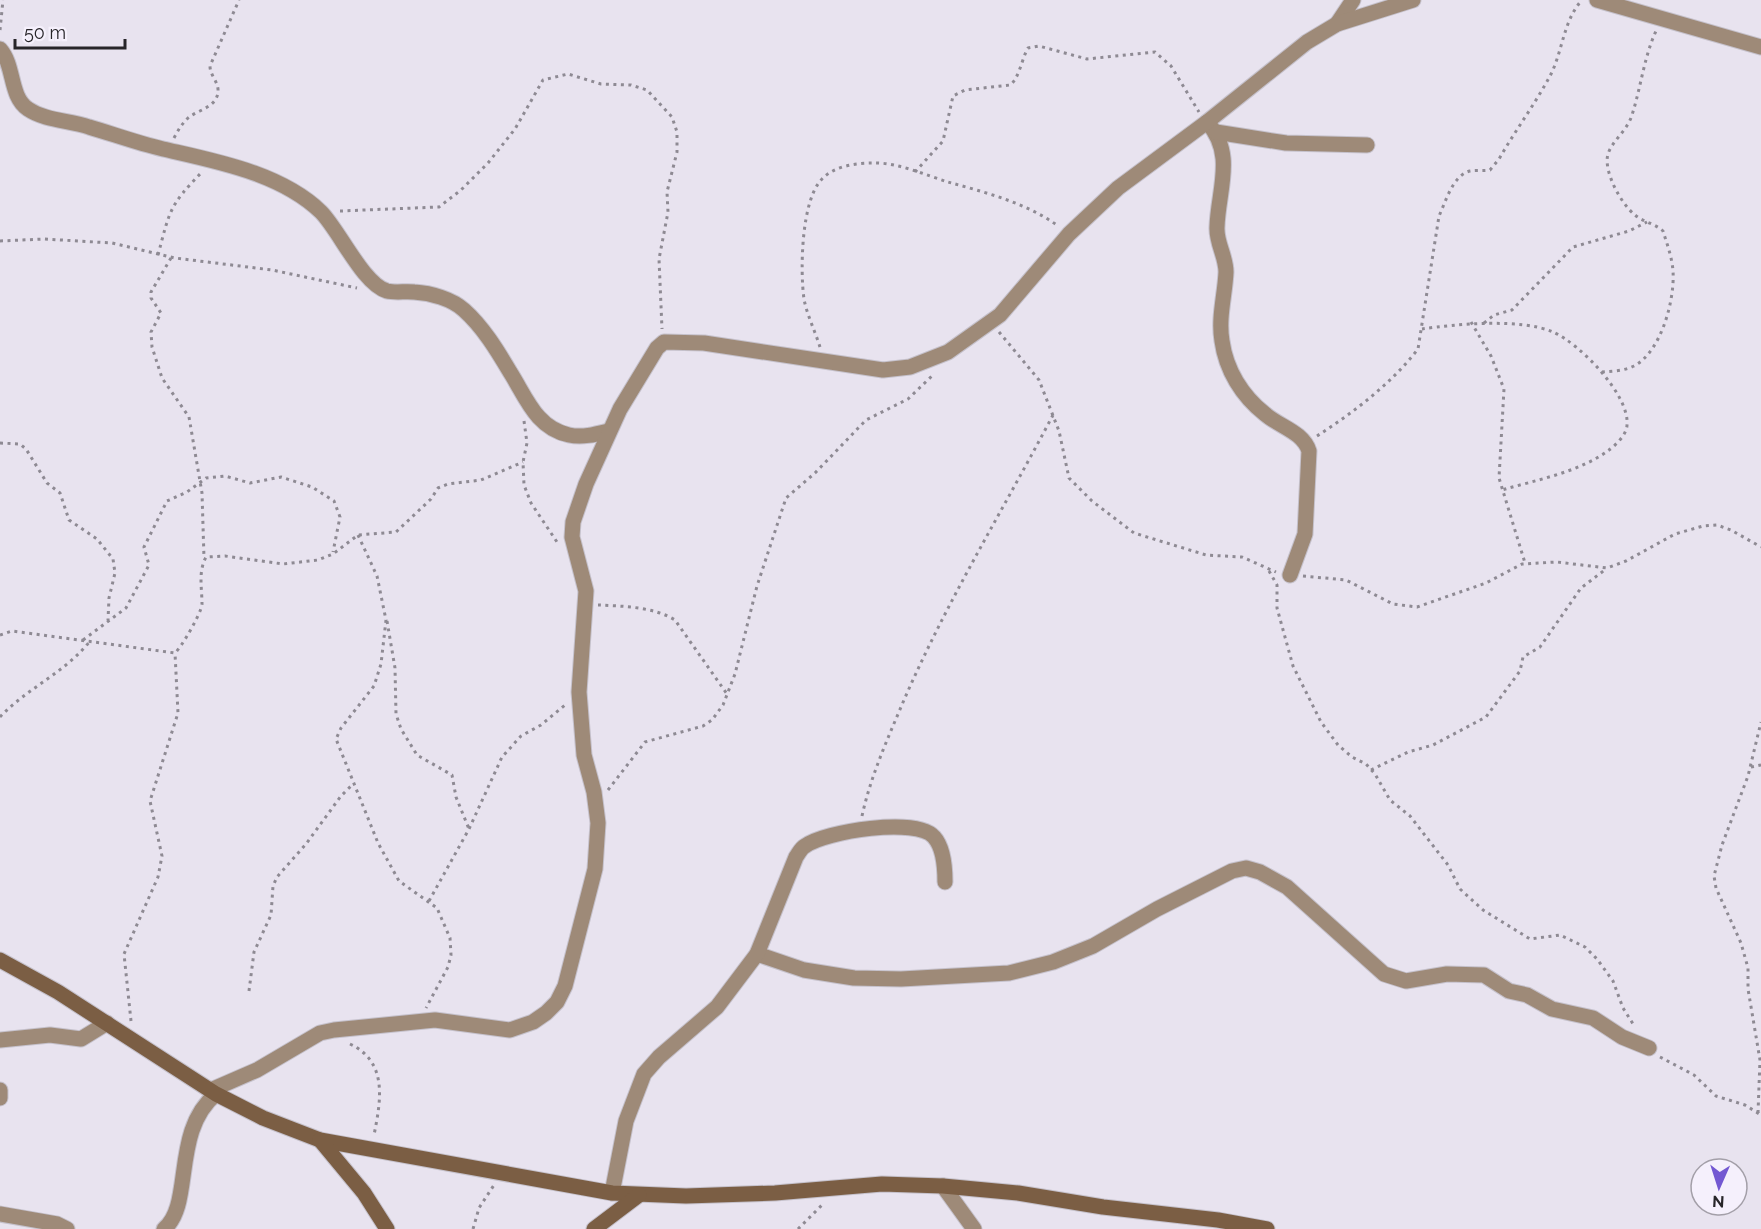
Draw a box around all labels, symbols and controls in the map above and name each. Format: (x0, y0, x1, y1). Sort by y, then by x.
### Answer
scale bar (15, 12, 124, 50)
text: 50 m (24, 22, 66, 43)
north arrow (1689, 1157, 1749, 1217)
text: N (1712, 1192, 1725, 1211)

